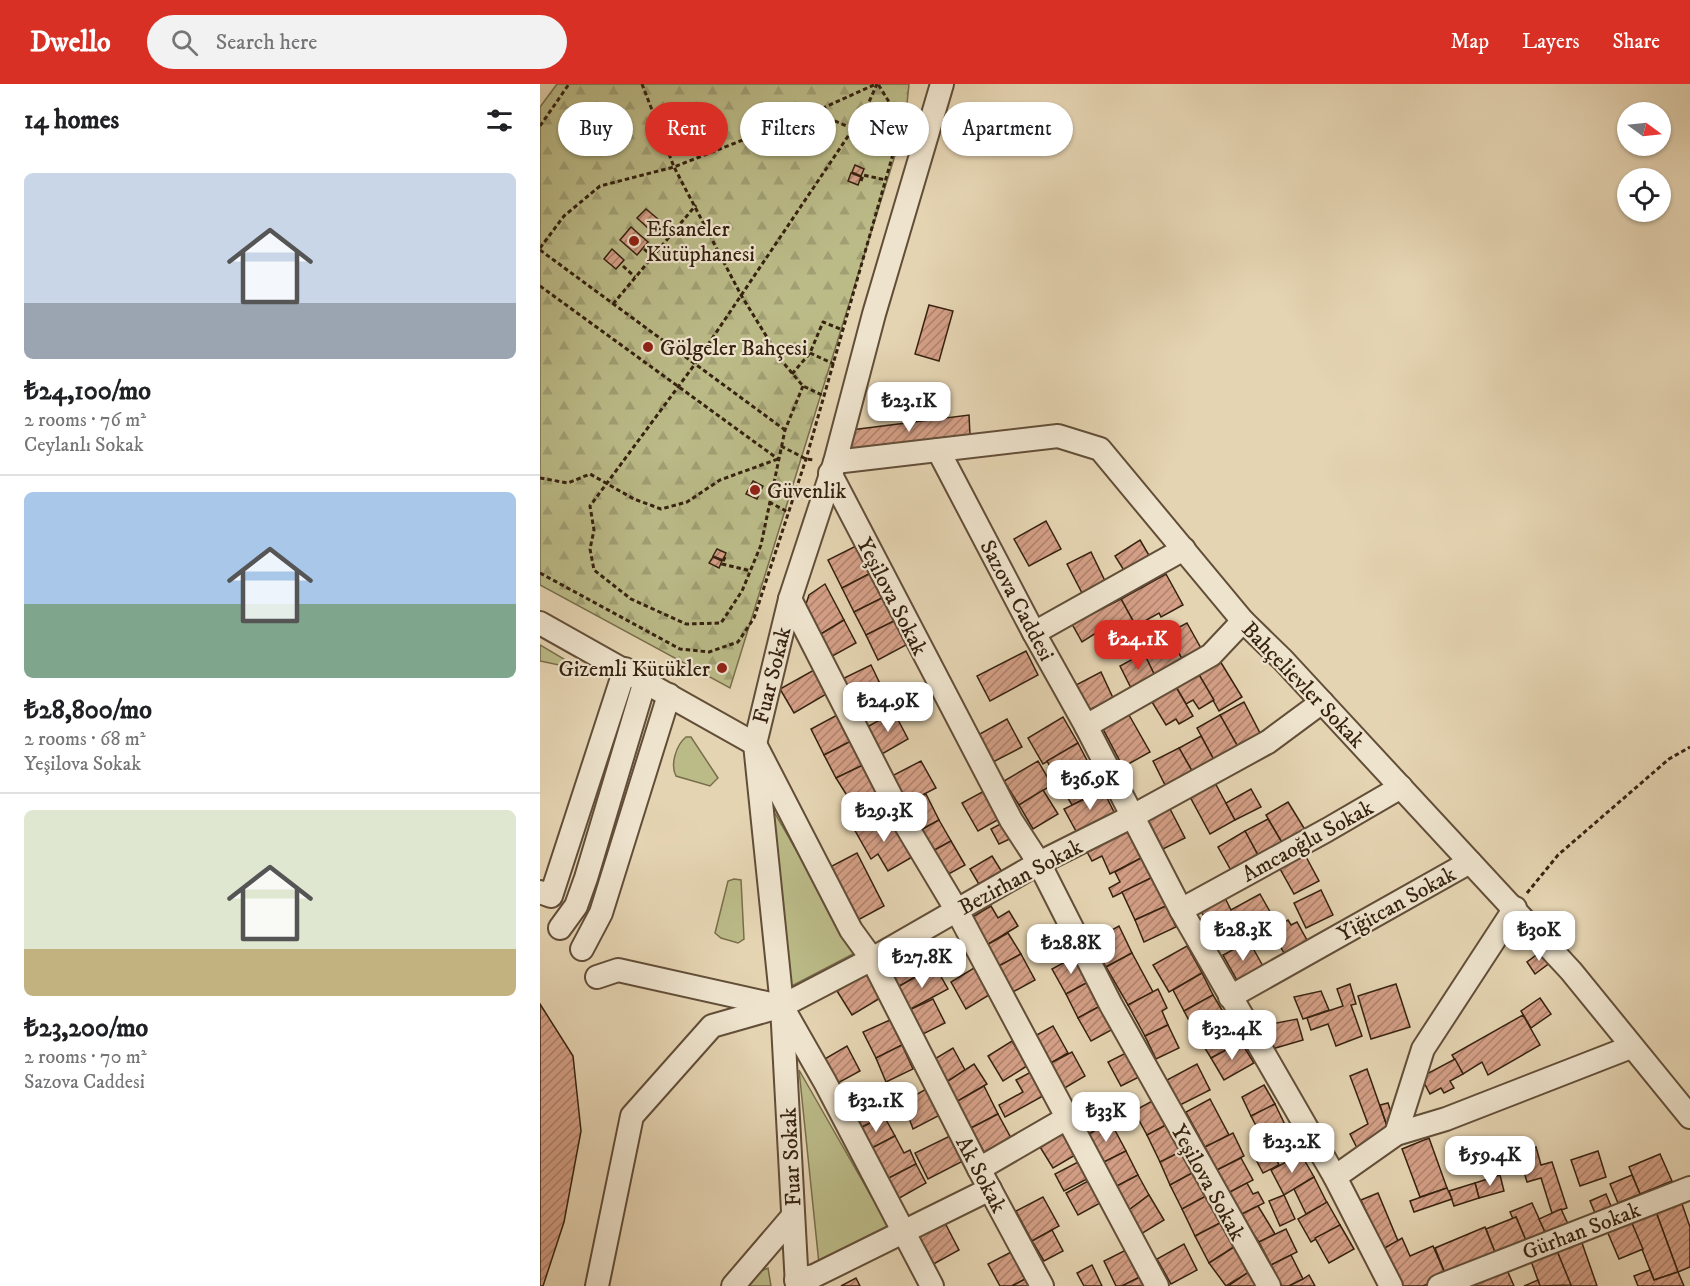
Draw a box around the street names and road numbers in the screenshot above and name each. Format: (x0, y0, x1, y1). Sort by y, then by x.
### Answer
street label: Yeşilova Sokak (850, 533, 933, 660)
street label: Sazova Caddesi (974, 536, 1060, 666)
street label: Bahçelievler Sokak (1236, 616, 1370, 754)
street label: Fuar Sokak (747, 624, 798, 727)
street label: Amcaoğlu Sokak (1237, 794, 1378, 888)
street label: Bezirhan Sokak (954, 833, 1087, 921)
street label: Yiğitcan Sokak (1333, 861, 1461, 948)
street label: Fuar Sokak (775, 1107, 808, 1207)
street label: Yeşilova Sokak (1165, 1120, 1251, 1246)
street label: Ak Sokak (949, 1132, 1012, 1218)
street label: Gürhan Sokak (1519, 1196, 1645, 1266)

